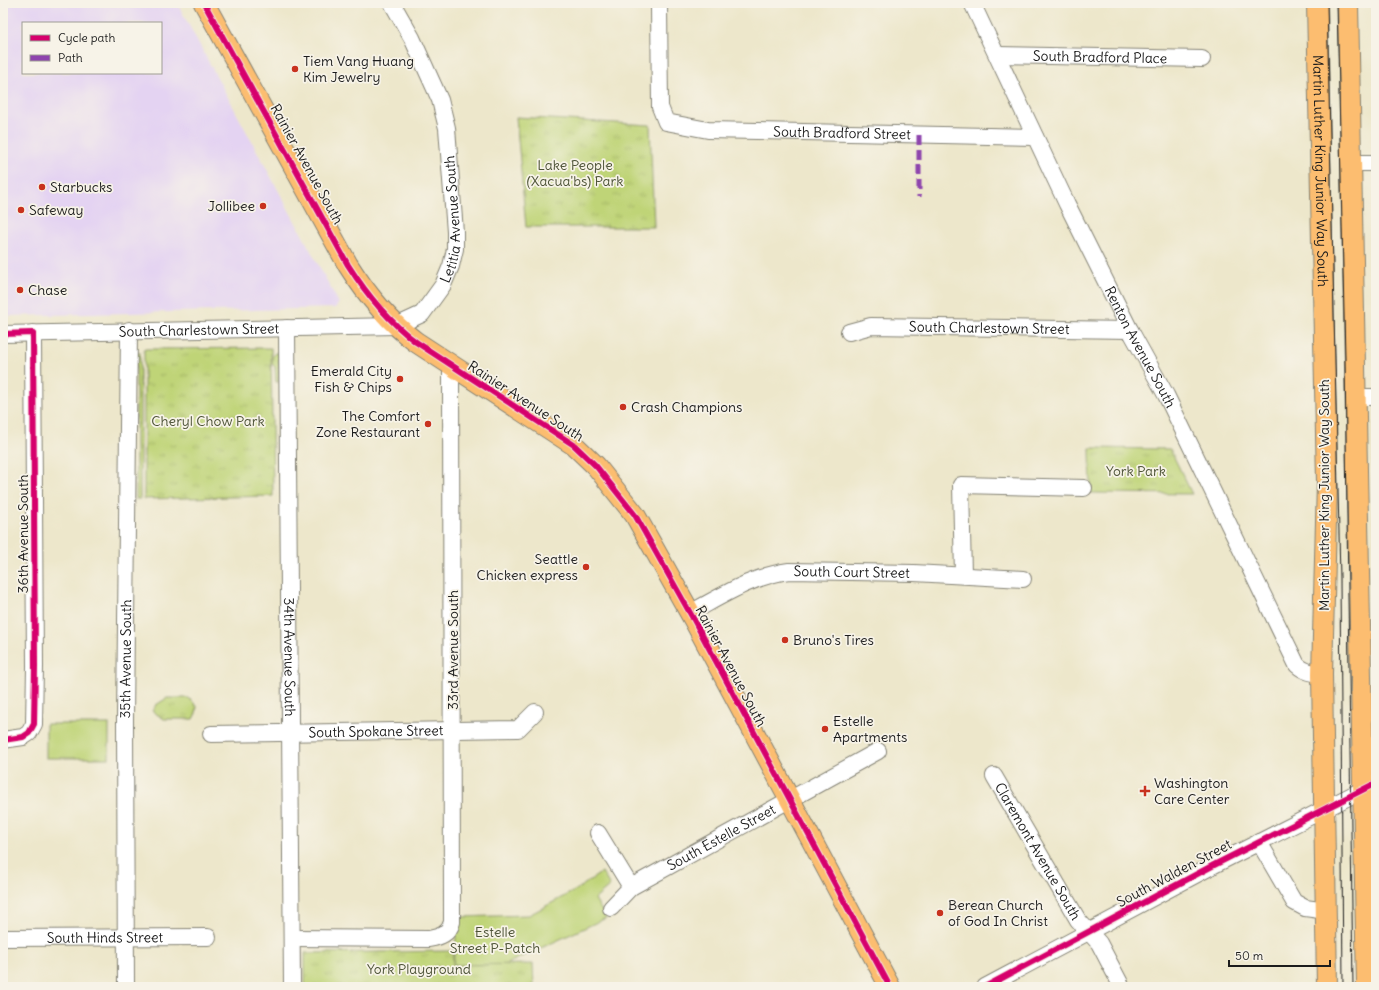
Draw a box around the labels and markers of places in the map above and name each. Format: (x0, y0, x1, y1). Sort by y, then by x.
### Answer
place label: Tiem Vang Huang Kim Jewelry (303, 52, 414, 86)
marker: Tiem Vang Huang Kim Jewelry (290, 64, 300, 74)
place label: Starbucks (50, 178, 112, 196)
marker: Starbucks (37, 182, 47, 192)
place label: Jollibee (208, 197, 255, 215)
place label: Safeway (29, 201, 83, 219)
marker: Jollibee (258, 201, 268, 211)
marker: Safeway (16, 205, 26, 215)
place label: Chase (28, 281, 67, 299)
marker: Chase (15, 285, 25, 295)
place label: Emerald City Fish & Chips (311, 362, 392, 396)
marker: Emerald City Fish & Chips (395, 374, 405, 384)
place label: Crash Champions (631, 398, 742, 416)
marker: Crash Champions (618, 402, 628, 412)
place label: The Comfort Zone Restaurant (316, 407, 420, 441)
marker: The Comfort Zone Restaurant (423, 419, 433, 429)
place label: Seattle Chicken express (476, 550, 578, 584)
marker: Seattle Chicken express (581, 562, 591, 572)
place label: Bruno's Tires (793, 631, 874, 649)
marker: Bruno's Tires (780, 635, 790, 645)
place label: Estelle Apartments (833, 712, 907, 746)
marker: Estelle Apartments (820, 724, 830, 734)
place label: Washington Care Center (1154, 774, 1230, 808)
marker: Washington Care Center (1139, 785, 1151, 797)
place label: Berean Church of God In Christ (948, 896, 1048, 930)
marker: Berean Church of God In Christ (935, 908, 945, 918)

